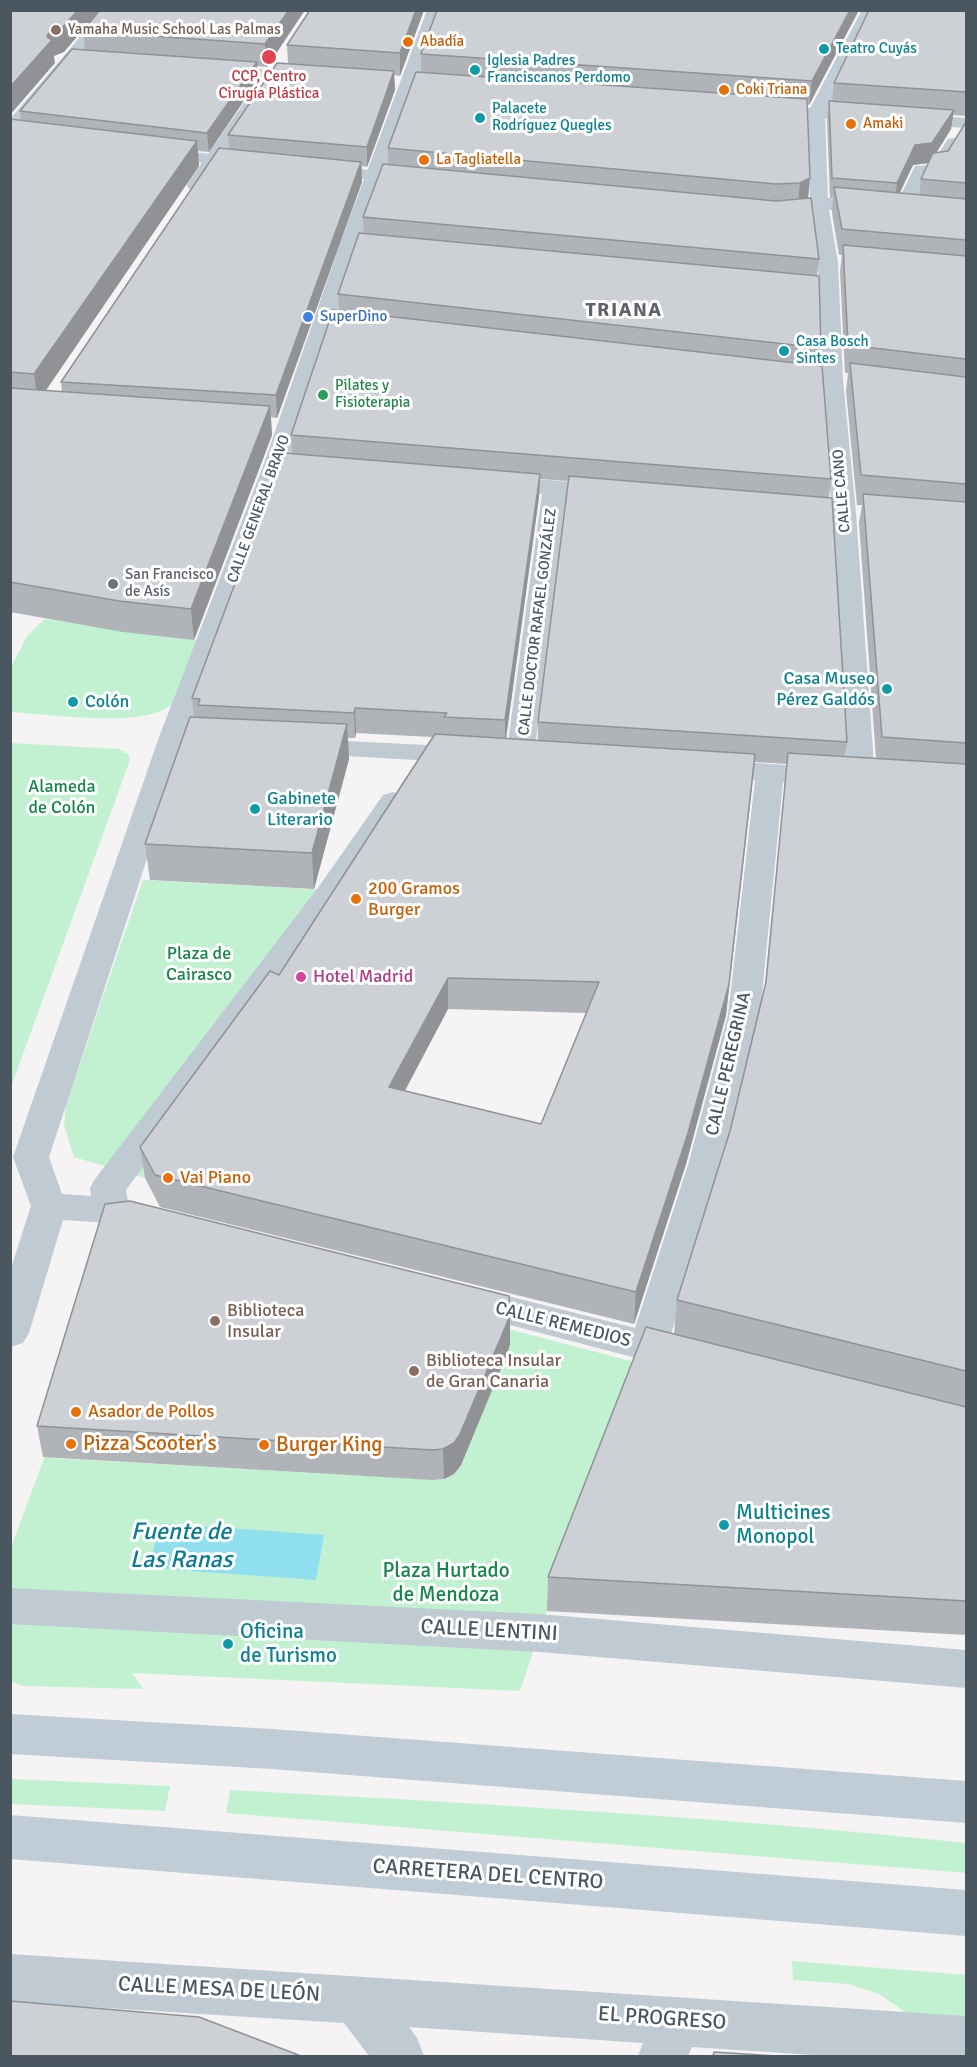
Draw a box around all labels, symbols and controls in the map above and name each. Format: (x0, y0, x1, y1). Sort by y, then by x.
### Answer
place label: Yamaha Music School Las Palmas (68, 21, 281, 39)
marker: Yamaha Music School Las Palmas (49, 23, 63, 37)
place label: Abadía (420, 33, 464, 51)
marker: Abadía (401, 35, 415, 49)
place label: Teatro Cuyás (836, 40, 917, 58)
marker: Teatro Cuyás (817, 42, 831, 56)
marker: CCP, Centro Cirugía Plástica (260, 48, 278, 66)
place label: Iglesia Padres Franciscanos Perdomo (487, 52, 631, 87)
marker: Iglesia Padres Franciscanos Perdomo (468, 63, 482, 77)
place label: CCP, Centro Cirugía Plástica (219, 68, 319, 103)
place label: Coki Triana (736, 81, 807, 99)
marker: Coki Triana (717, 83, 731, 97)
place label: Palacete Rodríguez Quegles (492, 100, 612, 135)
marker: Palacete Rodríguez Quegles (473, 111, 487, 125)
place label: Amaki (863, 115, 903, 133)
marker: Amaki (844, 117, 858, 131)
place label: La Tagliatella (436, 151, 521, 169)
marker: La Tagliatella (417, 153, 431, 167)
district label: TRIANA (585, 299, 663, 323)
place label: SuperDino (320, 308, 387, 326)
marker: SuperDino (301, 310, 315, 324)
place label: Casa Bosch Sintes (796, 333, 869, 368)
marker: Casa Bosch Sintes (777, 344, 791, 358)
place label: Pilates y Fisioterapia (335, 377, 410, 412)
marker: Pilates y Fisioterapia (316, 388, 330, 402)
street label: CALLE GENERAL BRAVO (224, 433, 294, 585)
street label: CALLE CANO (829, 449, 855, 533)
street label: CALLE DOCTOR RAFAEL GONZÁLEZ (515, 507, 561, 737)
place label: San Francisco de Asís (125, 566, 214, 601)
marker: San Francisco de Asís (106, 577, 120, 591)
place label: Casa Museo Pérez Galdós (776, 668, 875, 710)
marker: Casa Museo Pérez Galdós (880, 682, 894, 696)
place label: Colón (85, 691, 129, 713)
marker: Colón (66, 695, 80, 709)
park label: Alameda de Colón (28, 776, 96, 818)
place label: Gabinete Literario (267, 788, 336, 830)
marker: Gabinete Literario (248, 802, 262, 816)
place label: 200 Gramos Burger (368, 878, 460, 920)
marker: 200 Gramos Burger (349, 892, 363, 906)
park label: Plaza de Cairasco (166, 943, 232, 986)
place label: Hotel Madrid (313, 966, 413, 988)
marker: Hotel Madrid (294, 970, 308, 984)
street label: CALLE PEREGRINA (702, 990, 756, 1138)
place label: Vai Piano (180, 1167, 251, 1189)
marker: Vai Piano (161, 1171, 175, 1185)
street label: CALLE REMEDIOS (493, 1298, 633, 1352)
place label: Biblioteca Insular (227, 1300, 304, 1342)
marker: Biblioteca Insular (208, 1314, 222, 1328)
place label: Biblioteca Insular de Gran Canaria (426, 1350, 561, 1392)
marker: Biblioteca Insular de Gran Canaria (407, 1364, 421, 1378)
place label: Asador de Pollos (88, 1401, 214, 1423)
marker: Asador de Pollos (69, 1405, 83, 1419)
place label: Pizza Scooter's (83, 1431, 217, 1457)
place label: Burger King (276, 1432, 382, 1458)
marker: Pizza Scooter's (64, 1437, 78, 1451)
marker: Burger King (257, 1438, 271, 1452)
place label: Multicines Monopol (736, 1500, 830, 1550)
marker: Multicines Monopol (717, 1518, 731, 1532)
water label: Fuente de Las Ranas (130, 1519, 232, 1575)
park label: Plaza Hurtado de Mendoza (382, 1558, 510, 1608)
street label: CALLE LENTINI (420, 1615, 558, 1647)
place label: Oficina de Turismo (240, 1619, 337, 1669)
marker: Oficina de Turismo (221, 1637, 235, 1651)
street label: CARRETERA DEL CENTRO (372, 1854, 604, 1896)
street label: CALLE MESA DE LEÓN (117, 1972, 321, 2008)
street label: EL PROGRESO (597, 2002, 727, 2036)

